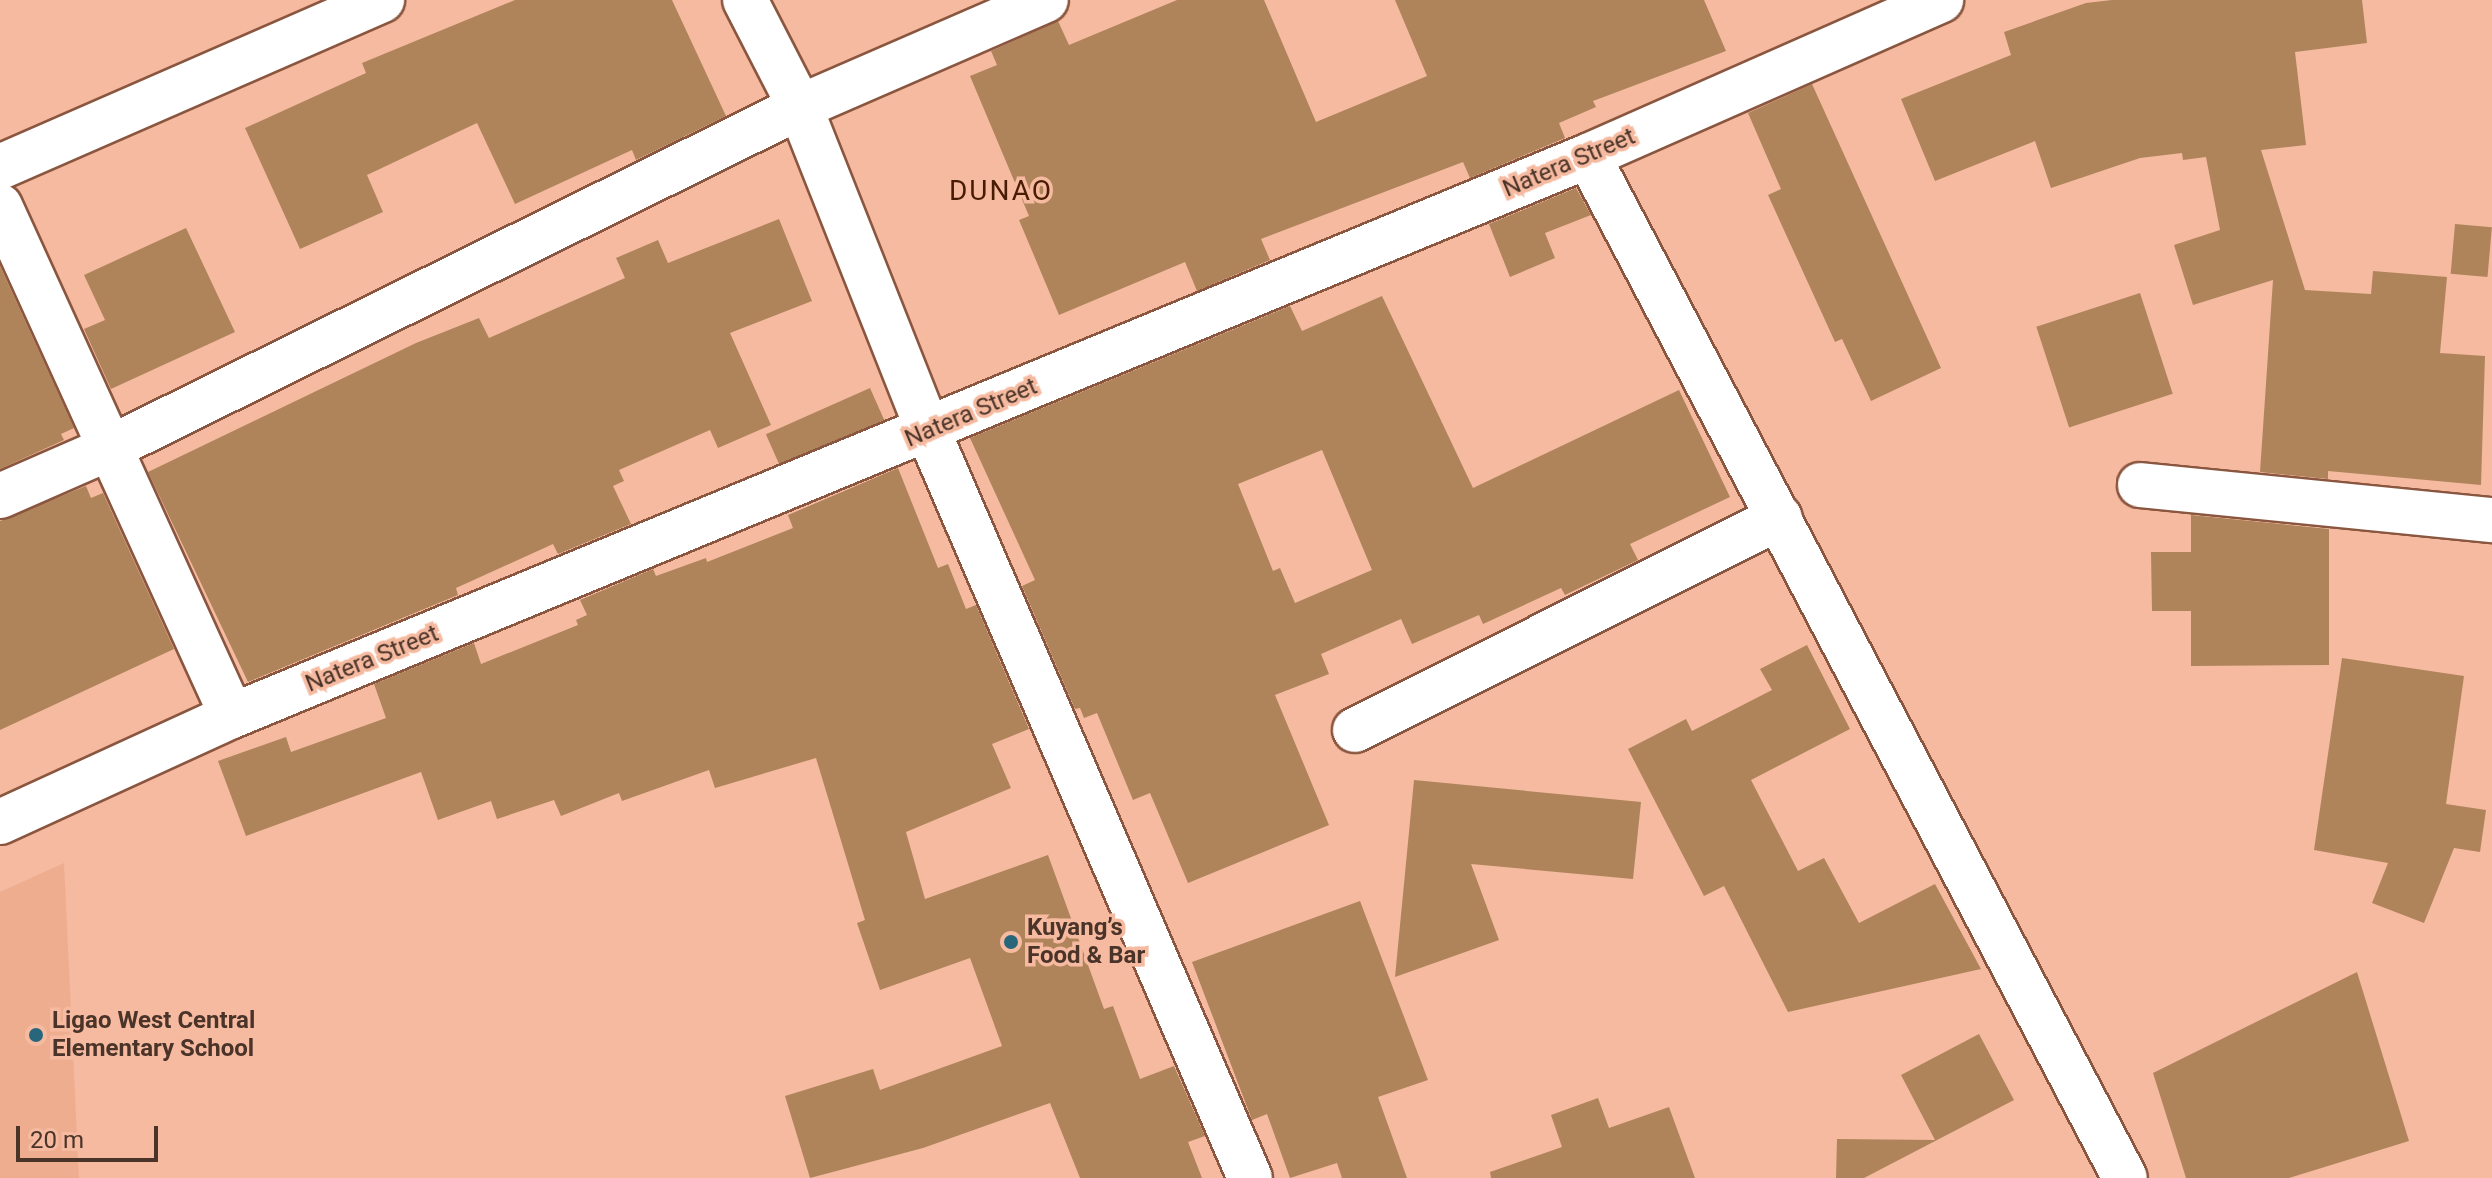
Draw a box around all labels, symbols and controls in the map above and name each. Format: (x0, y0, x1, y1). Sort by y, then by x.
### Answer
street label: Natera Street (1499, 122, 1639, 204)
district label: DUNAO (949, 174, 1053, 208)
street label: Natera Street (901, 372, 1041, 454)
street label: Natera Street (301, 619, 443, 699)
place label: Kuyang’s Food & Bar (1027, 914, 1145, 970)
marker: Kuyang’s Food & Bar (1002, 933, 1020, 951)
place label: Ligao West Central Elementary School (52, 1007, 255, 1063)
marker: Ligao West Central Elementary School (27, 1026, 45, 1044)
scale bar (20, 1110, 162, 1160)
text: 20 m (30, 1126, 84, 1154)

